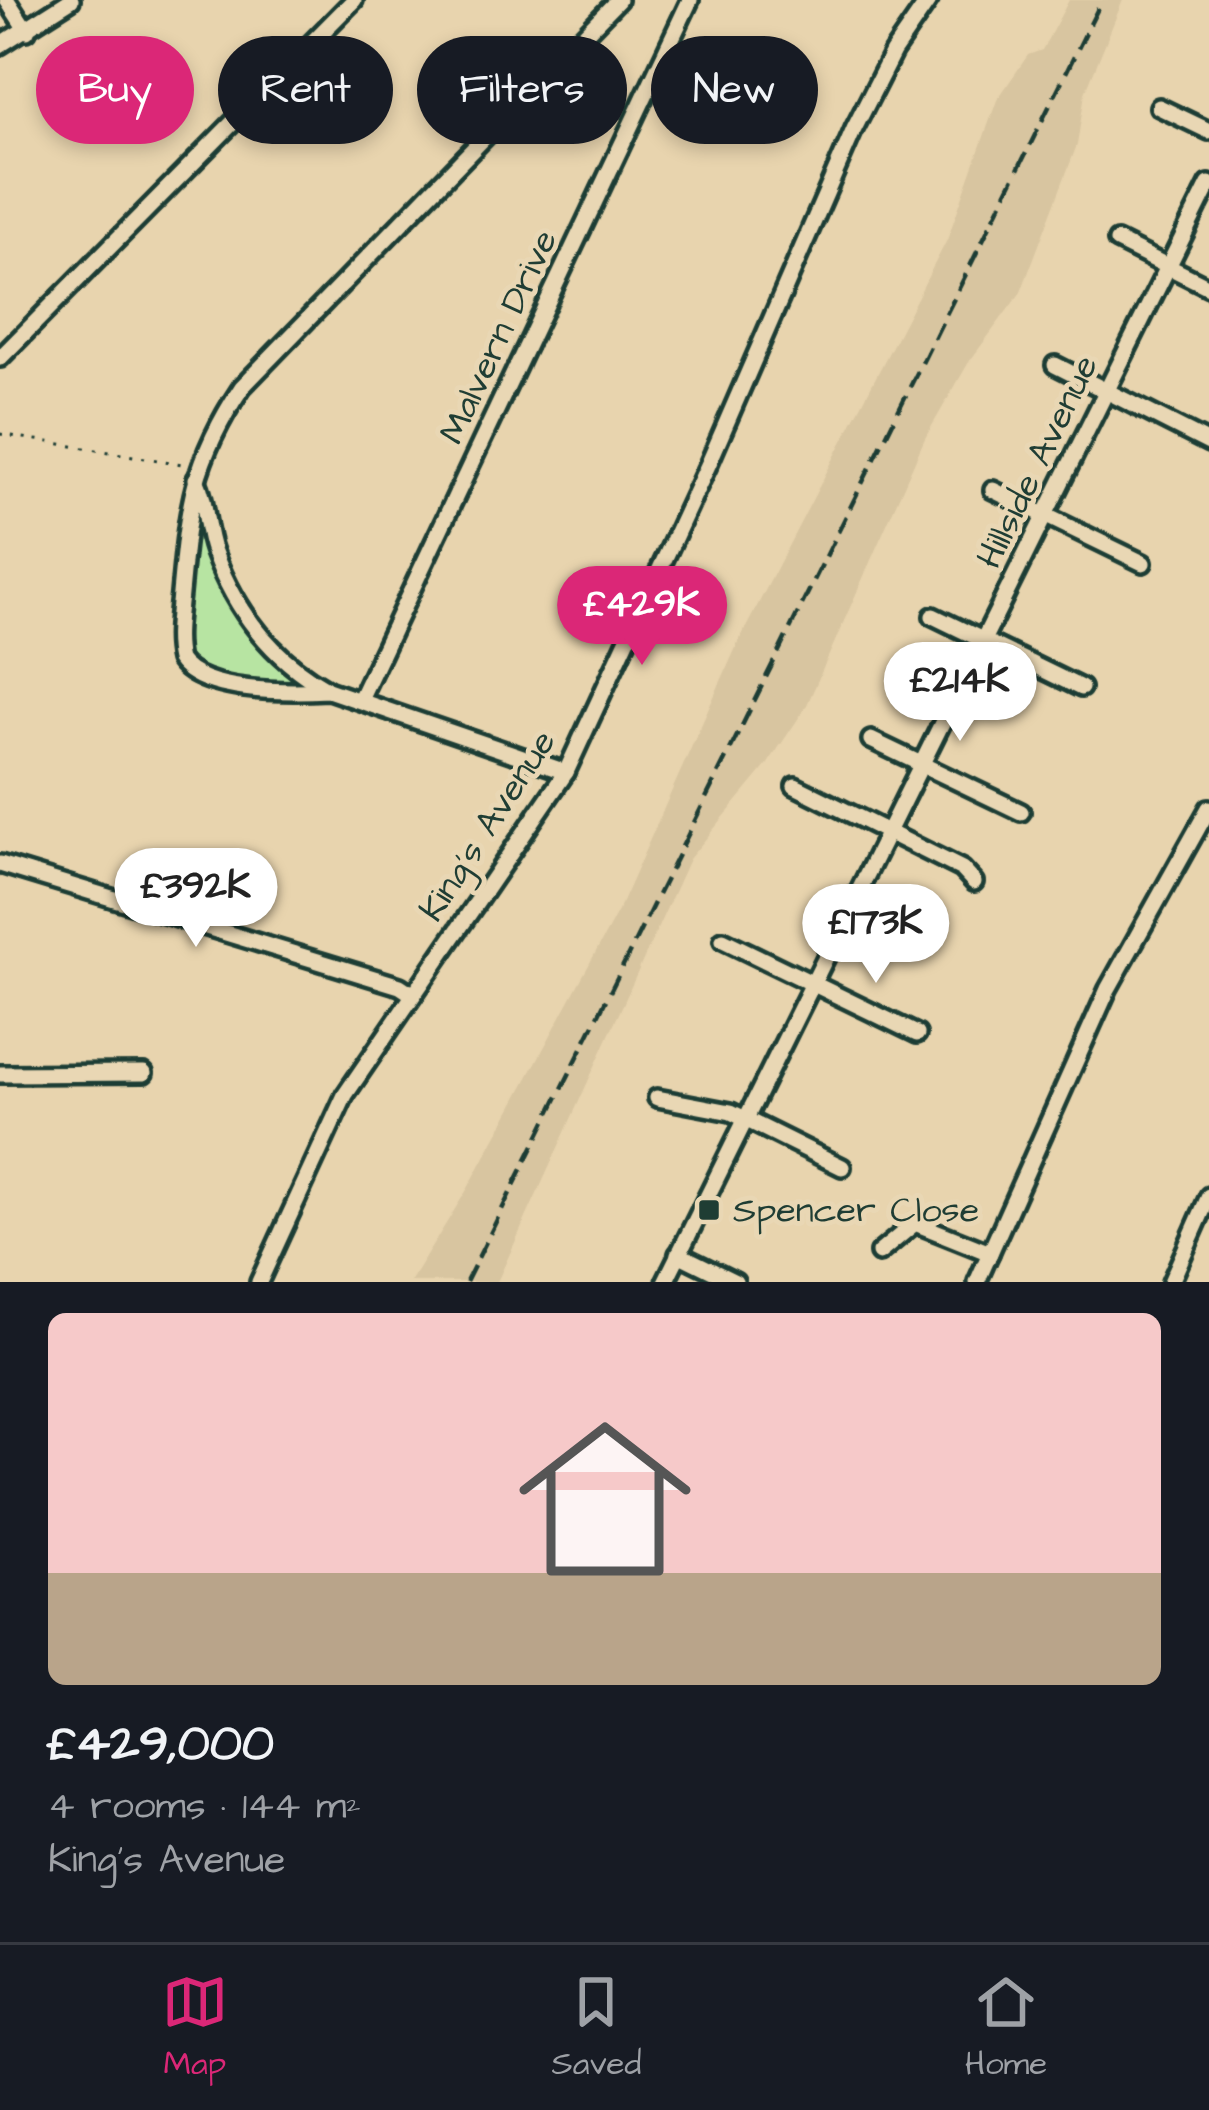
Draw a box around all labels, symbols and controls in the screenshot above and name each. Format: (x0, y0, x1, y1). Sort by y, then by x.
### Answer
chip: Buy (36, 36, 194, 144)
chip: Rent (218, 36, 393, 144)
chip: Filters (417, 36, 627, 144)
chip: New (651, 36, 818, 144)
street label: Malvern Drive (427, 222, 571, 452)
street label: Hillside Avenue (964, 347, 1112, 577)
pin: £429K (558, 566, 726, 668)
text: £429K (584, 578, 700, 632)
pin: £214K (876, 642, 1044, 744)
text: £214K (911, 654, 1009, 708)
street label: King's Avenue (407, 720, 570, 932)
pin: £392K (112, 848, 280, 950)
text: £392K (141, 860, 251, 914)
pin: £173K (792, 884, 960, 986)
text: £173K (829, 896, 923, 950)
place label: Spencer Close (733, 1185, 979, 1236)
marker: Spencer Close (696, 1197, 722, 1223)
icon: home (497, 1391, 713, 1607)
text: £429,000 (48, 1709, 274, 1780)
text: 4 rooms · 144 m² (48, 1780, 361, 1834)
text: King's Avenue (48, 1834, 285, 1888)
tab: Map (162, 1969, 228, 2087)
tab: Saved (552, 1969, 641, 2087)
tab: Home (965, 1969, 1047, 2087)

